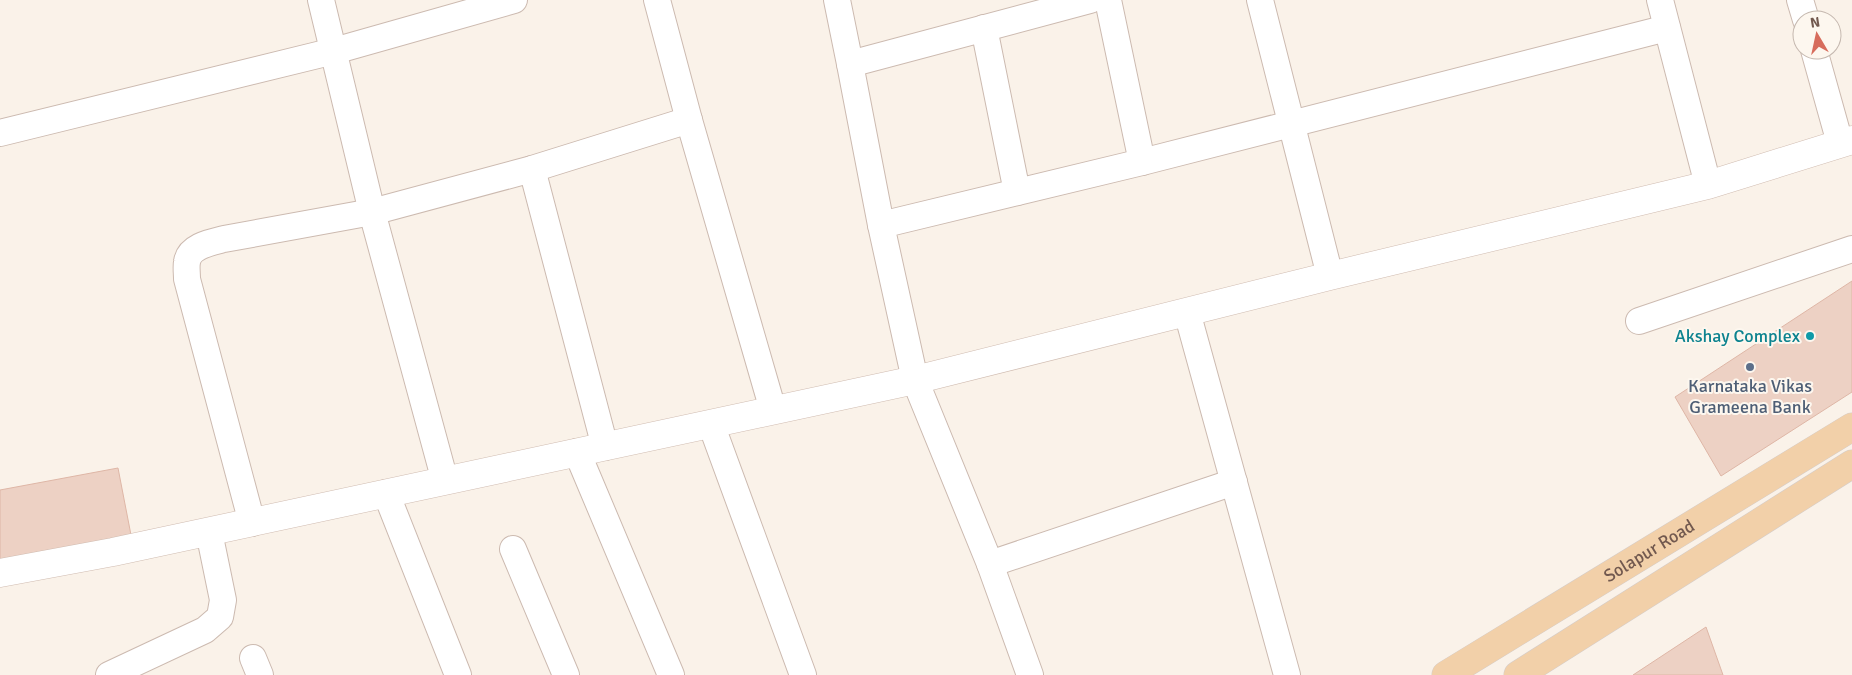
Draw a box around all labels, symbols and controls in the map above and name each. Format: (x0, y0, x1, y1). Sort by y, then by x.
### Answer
north arrow (1792, 10, 1842, 60)
text: N (1809, 13, 1821, 32)
place label: Akshay Complex (1675, 325, 1801, 347)
marker: Akshay Complex (1804, 330, 1816, 342)
marker: Karnataka Vikas Grameena Bank (1744, 361, 1756, 373)
place label: Karnataka Vikas Grameena Bank (1688, 375, 1812, 418)
street label: Solapur Road (1600, 515, 1699, 587)

